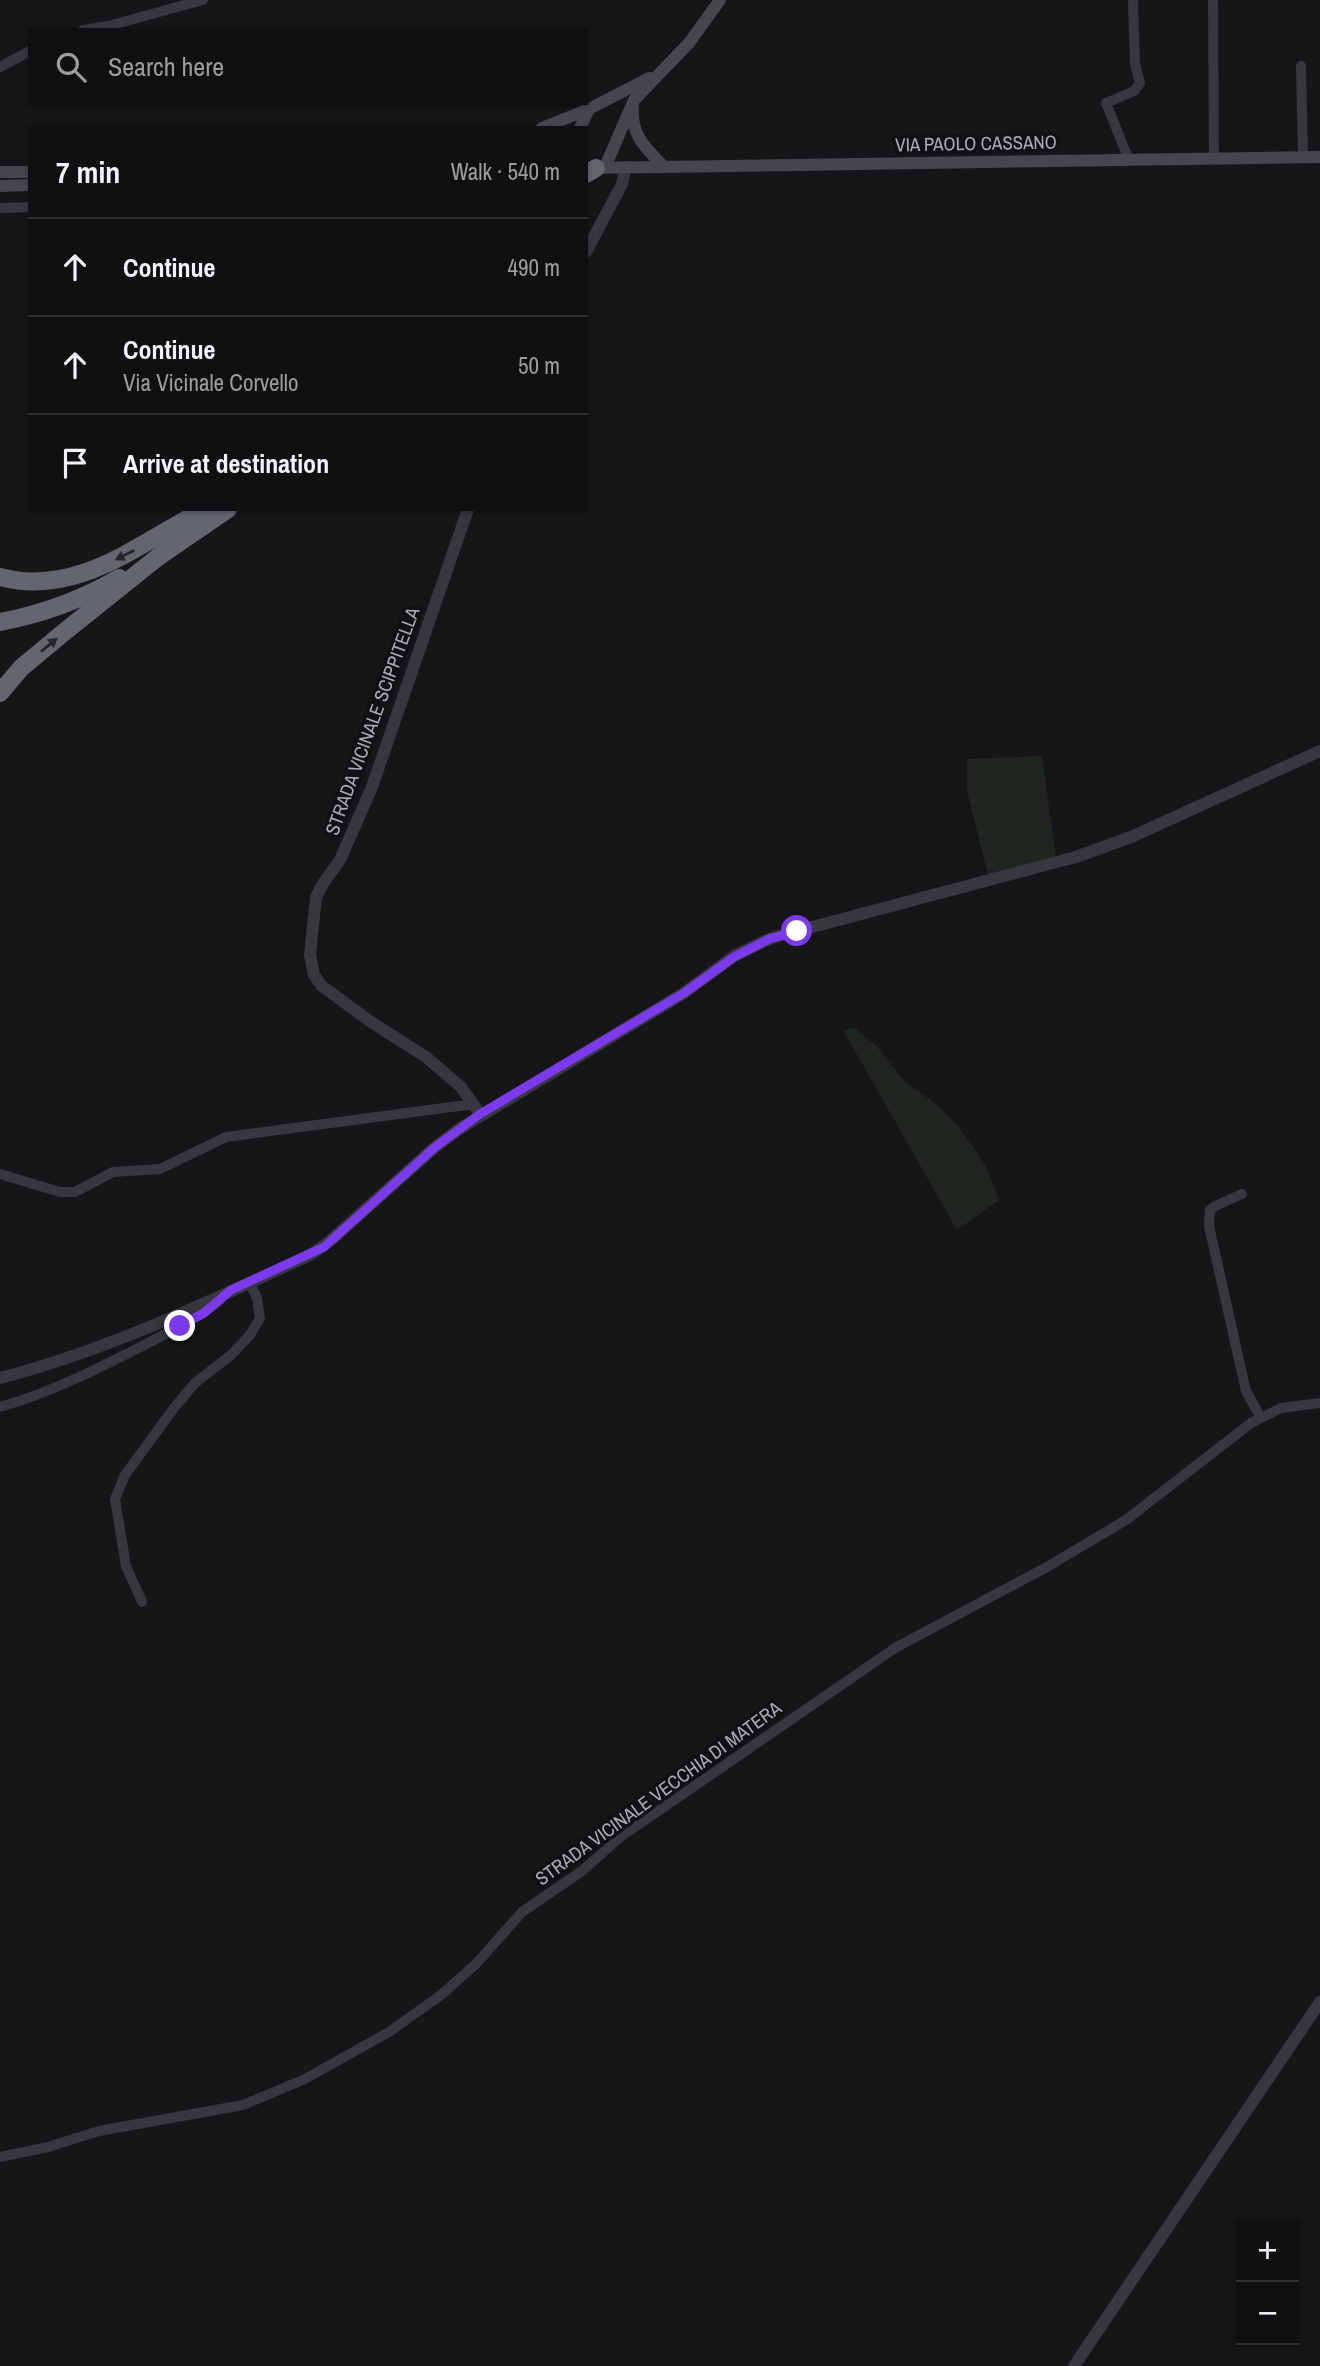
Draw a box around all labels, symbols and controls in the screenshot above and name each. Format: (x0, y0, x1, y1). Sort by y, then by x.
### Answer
search box (28, 28, 588, 105)
icon: search (52, 48, 90, 86)
text: Search here (108, 49, 224, 84)
street label: VIA PAOLO CASSANO (895, 129, 1057, 157)
text: 7 min (56, 152, 120, 192)
text: Walk · 540 m (451, 156, 560, 187)
icon: ahead (56, 248, 94, 286)
text: Continue (123, 250, 215, 285)
text: 490 m (508, 252, 560, 283)
text: Continue (123, 332, 215, 367)
icon: ahead (56, 346, 94, 384)
text: 50 m (518, 350, 560, 381)
text: Via Vicinale Corvello (123, 367, 298, 398)
icon: arrive (56, 444, 94, 482)
text: Arrive at destination (123, 446, 329, 481)
one-way arrow (115, 549, 135, 560)
street label: STRADA VICINALE SCIPPITELLA (319, 603, 426, 839)
one-way arrow (40, 638, 57, 653)
route start (781, 915, 812, 946)
route end (164, 1310, 195, 1341)
street label: STRADA VICINALE VECCHIA DI MATERA (530, 1694, 787, 1891)
map controls (1236, 2219, 1299, 2345)
button: + (1236, 2219, 1299, 2282)
button: − (1236, 2282, 1299, 2345)

